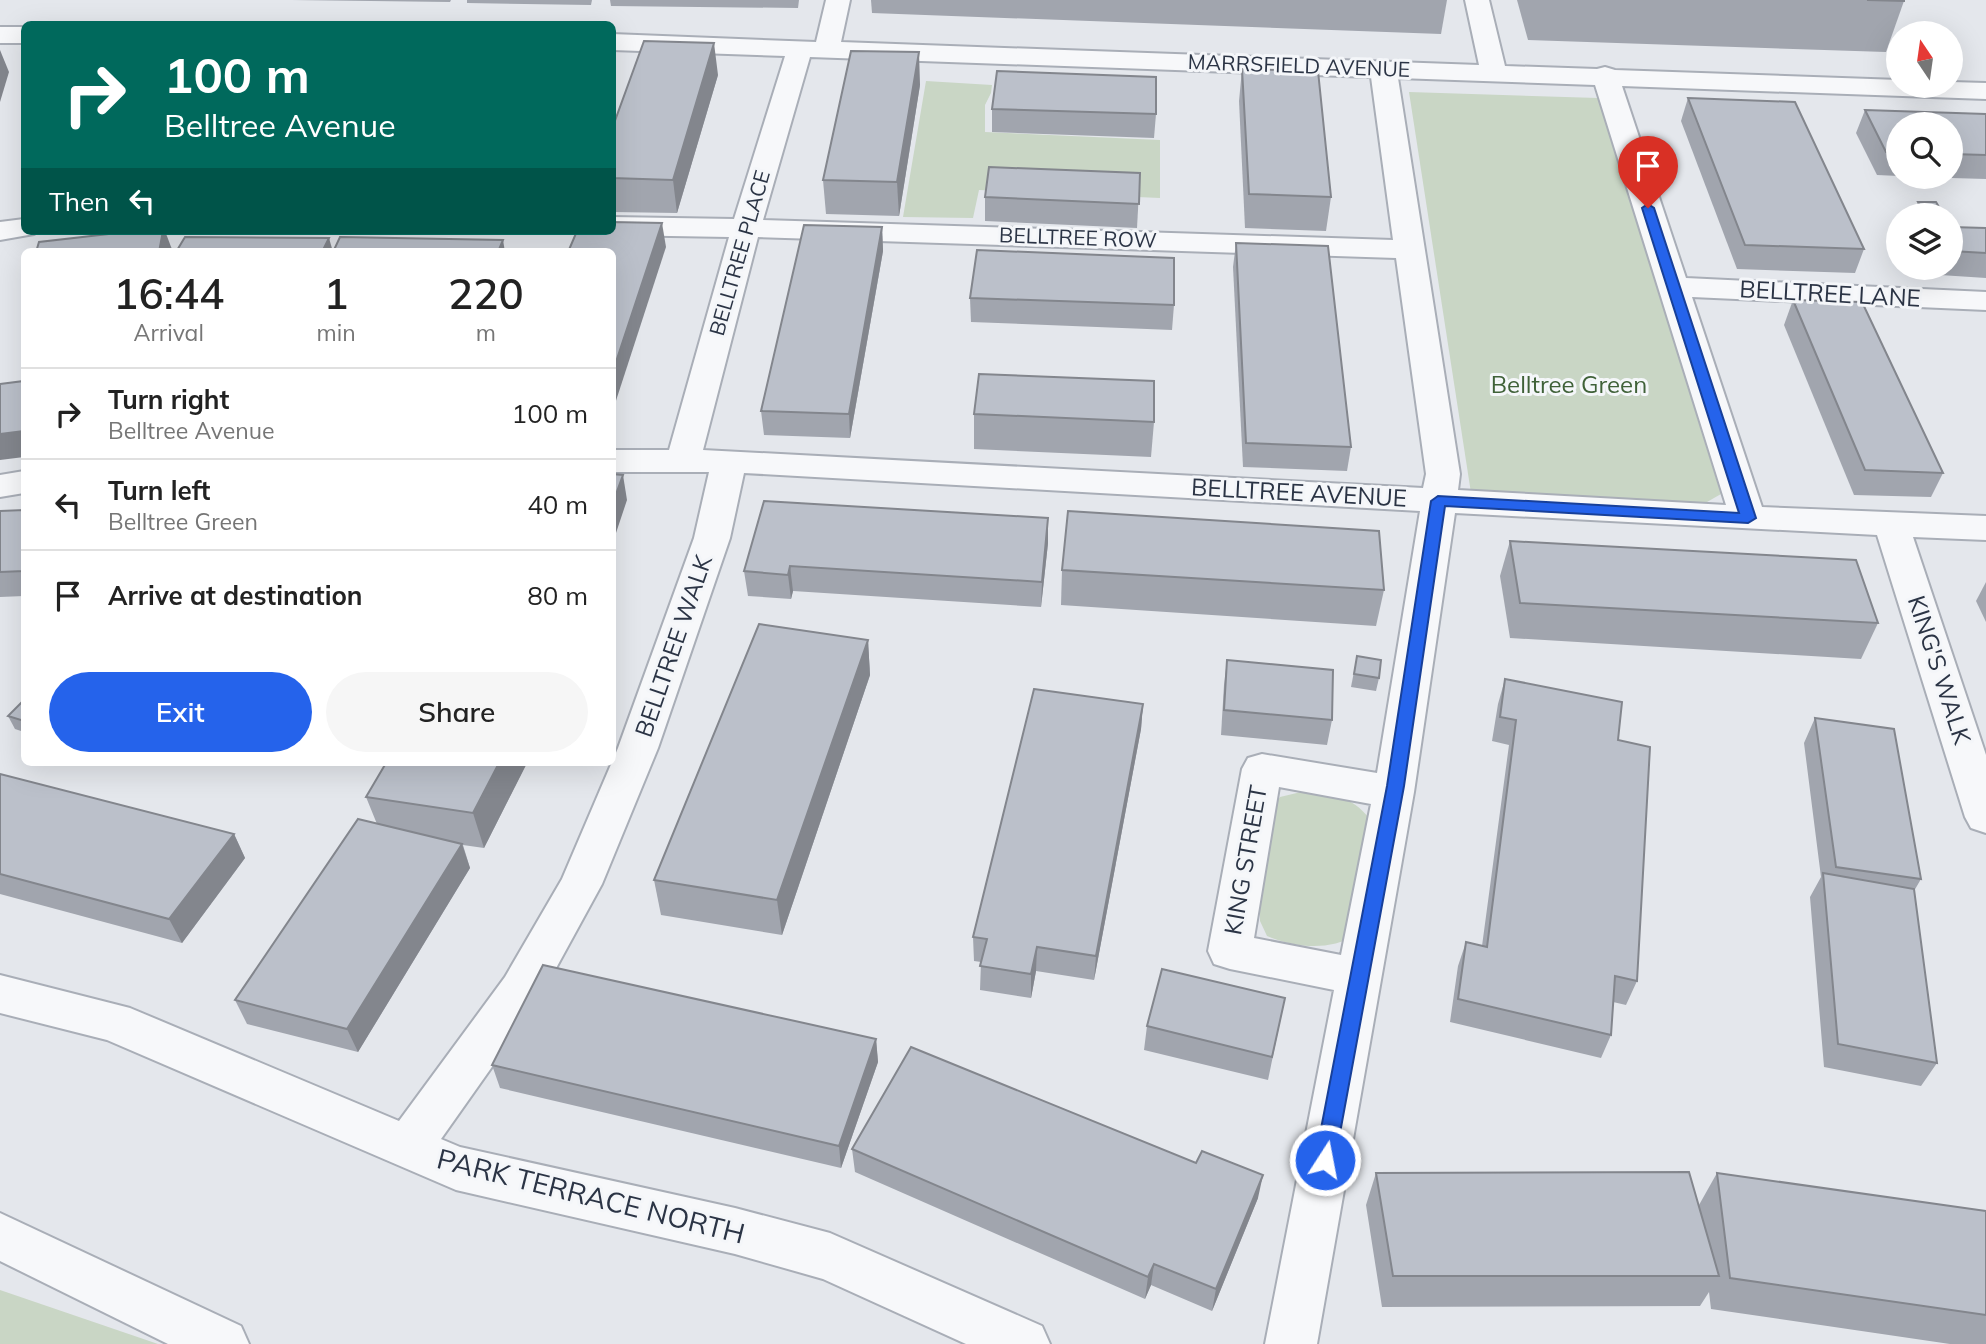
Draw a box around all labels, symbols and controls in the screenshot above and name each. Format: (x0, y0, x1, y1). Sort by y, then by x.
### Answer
north arrow (1886, 21, 1964, 98)
map controls (1886, 21, 1963, 280)
text: 100 m (164, 44, 310, 105)
street label: MARRSFIELD AVENUE (1187, 48, 1411, 82)
icon: right (49, 49, 140, 140)
text: Belltree Avenue (164, 105, 396, 145)
button: search (1886, 112, 1963, 189)
pin (1618, 136, 1678, 208)
icon: arrive (1629, 147, 1667, 185)
street label: BELLTREE PLACE (703, 167, 775, 338)
icon: left (123, 182, 161, 220)
text: Then (49, 185, 109, 218)
button: layers (1886, 203, 1963, 280)
street label: BELLTREE ROW (999, 221, 1157, 253)
text: 16:44 (113, 267, 224, 320)
text: 1 (323, 267, 349, 320)
text: 220 (448, 267, 524, 320)
street label: BELLTREE LANE (1739, 273, 1921, 313)
text: Arrival (134, 318, 204, 347)
text: min (316, 318, 356, 347)
text: m (476, 318, 496, 347)
park label: Belltree Green (1491, 369, 1647, 399)
text: Turn right (108, 383, 229, 416)
icon: right (49, 395, 87, 433)
text: 100 m (512, 397, 588, 430)
text: Belltree Avenue (108, 416, 275, 445)
street label: BELLTREE AVENUE (1190, 471, 1408, 513)
text: Turn left (108, 474, 210, 507)
icon: left (49, 486, 87, 524)
text: 40 m (527, 488, 588, 521)
text: Belltree Green (108, 507, 258, 536)
street label: BELLTREE WALK (628, 550, 718, 741)
icon: arrive (49, 577, 87, 615)
text: Arrive at destination (108, 579, 363, 612)
text: 80 m (527, 579, 588, 612)
street label: KING'S WALK (1902, 591, 1978, 749)
button: Exit (49, 672, 312, 752)
button: Share (326, 672, 588, 752)
street label: KING STREET (1217, 782, 1273, 937)
position arrow (1288, 1123, 1362, 1197)
street label: PARK TERRACE NORTH (434, 1140, 749, 1251)

